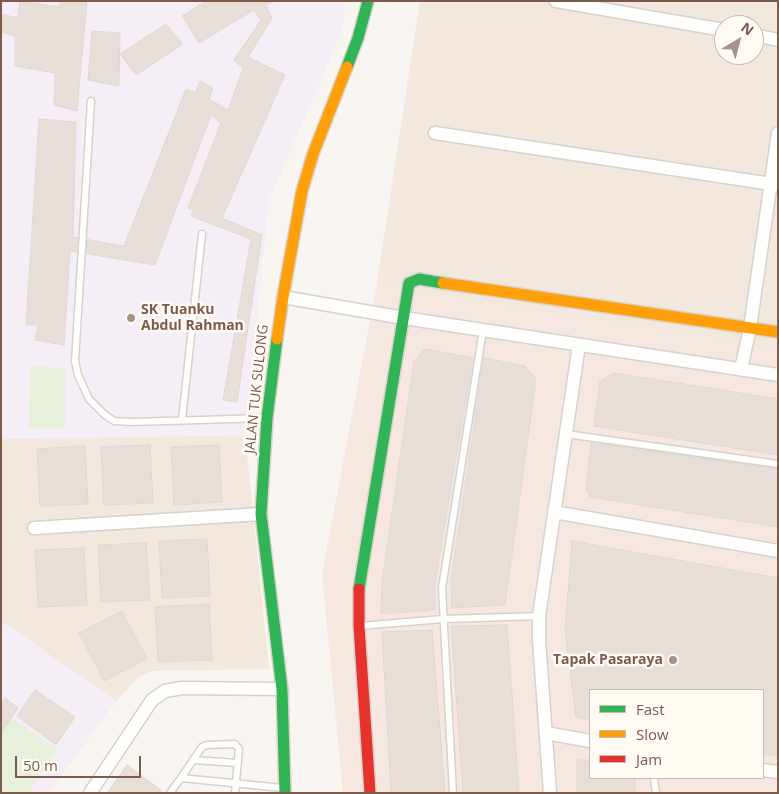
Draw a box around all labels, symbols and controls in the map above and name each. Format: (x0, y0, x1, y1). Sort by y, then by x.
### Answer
north arrow (714, 15, 764, 65)
text: N (737, 17, 758, 39)
place label: SK Tuanku Abdul Rahman (141, 302, 244, 334)
marker: SK Tuanku Abdul Rahman (125, 312, 137, 324)
street label: JALAN TUK SULONG (242, 324, 272, 454)
place label: Tapak Pasaraya (553, 652, 663, 668)
marker: Tapak Pasaraya (667, 654, 679, 666)
legend (589, 689, 764, 779)
text: Fast (636, 699, 665, 719)
text: Slow (636, 724, 669, 744)
scale bar (18, 746, 144, 778)
text: Jam (636, 749, 662, 769)
text: 50 m (23, 755, 58, 775)

